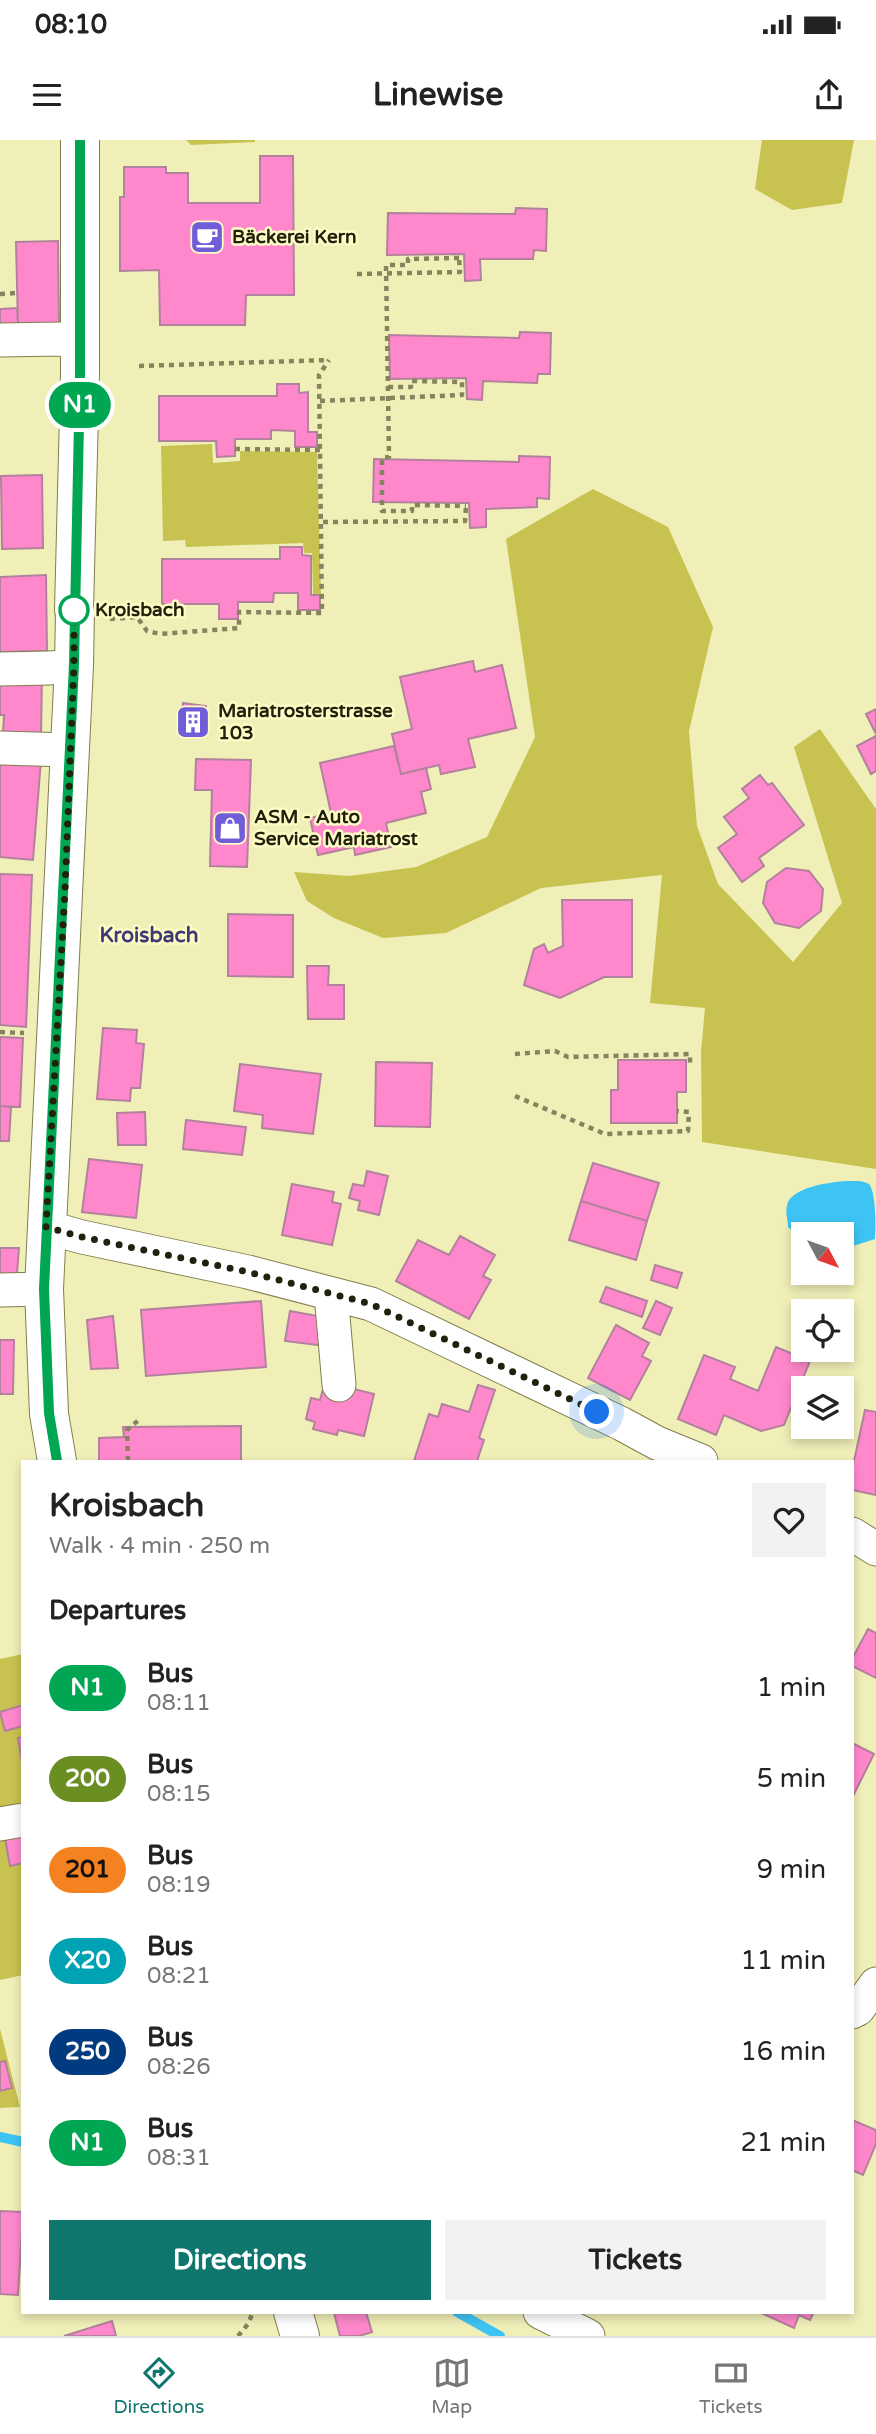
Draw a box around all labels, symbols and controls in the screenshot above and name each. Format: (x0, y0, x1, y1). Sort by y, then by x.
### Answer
text: 08:10 (35, 9, 107, 40)
icon: menu (28, 76, 66, 114)
text: Linewise (373, 76, 503, 114)
icon: share (810, 76, 848, 114)
cafe icon: Bäckerei Kern (188, 218, 226, 256)
place label: Bäckerei Kern (232, 226, 357, 248)
line badge: N1 (48, 382, 112, 428)
text: N1 (63, 390, 97, 419)
marker: Kroisbach (59, 595, 89, 625)
place label: Kroisbach (95, 599, 185, 621)
place label: Mariatrosterstrasse 103 (218, 700, 393, 744)
building icon: Mariatrosterstrasse 103 (174, 703, 212, 741)
place label: ASM - Auto Service Mariatrost (254, 806, 419, 850)
shop icon: ASM - Auto Service Mariatrost (211, 809, 249, 847)
district label: Kroisbach (100, 923, 198, 948)
north arrow (791, 1222, 854, 1284)
map controls (791, 1222, 854, 1439)
button: locate (791, 1299, 854, 1362)
button: layers (791, 1376, 854, 1439)
your location (579, 1394, 614, 1429)
button: heart (752, 1483, 826, 1557)
text: Kroisbach (49, 1486, 204, 1525)
text: Walk · 4 min · 250 m (49, 1532, 270, 1560)
text: Departures (49, 1595, 186, 1626)
text: Bus (147, 1658, 193, 1689)
text: 1 min (757, 1672, 826, 1703)
text: N1 (70, 1673, 105, 1702)
text: 08:11 (147, 1689, 211, 1717)
text: Bus (147, 1749, 193, 1780)
text: 5 min (757, 1763, 826, 1794)
text: 200 (65, 1764, 110, 1793)
text: 08:15 (147, 1780, 211, 1808)
text: Bus (147, 1840, 193, 1871)
text: 9 min (757, 1854, 826, 1885)
text: 201 (65, 1855, 110, 1884)
text: 08:19 (147, 1871, 211, 1899)
text: Bus (147, 1931, 193, 1962)
text: 11 min (740, 1945, 826, 1976)
text: X20 (64, 1946, 111, 1975)
text: 08:21 (147, 1962, 211, 1990)
text: Bus (147, 2022, 193, 2053)
text: 16 min (740, 2036, 826, 2067)
text: 250 (65, 2037, 110, 2066)
text: 08:26 (147, 2053, 211, 2081)
text: Bus (147, 2113, 193, 2144)
text: 21 min (740, 2127, 826, 2158)
text: N1 (70, 2128, 105, 2157)
text: 08:31 (147, 2144, 211, 2172)
button: Directions (49, 2220, 431, 2300)
button: Tickets (445, 2220, 826, 2300)
tab: Directions (113, 2354, 204, 2418)
tab: Map (431, 2354, 472, 2418)
tab: Tickets (699, 2354, 763, 2418)

